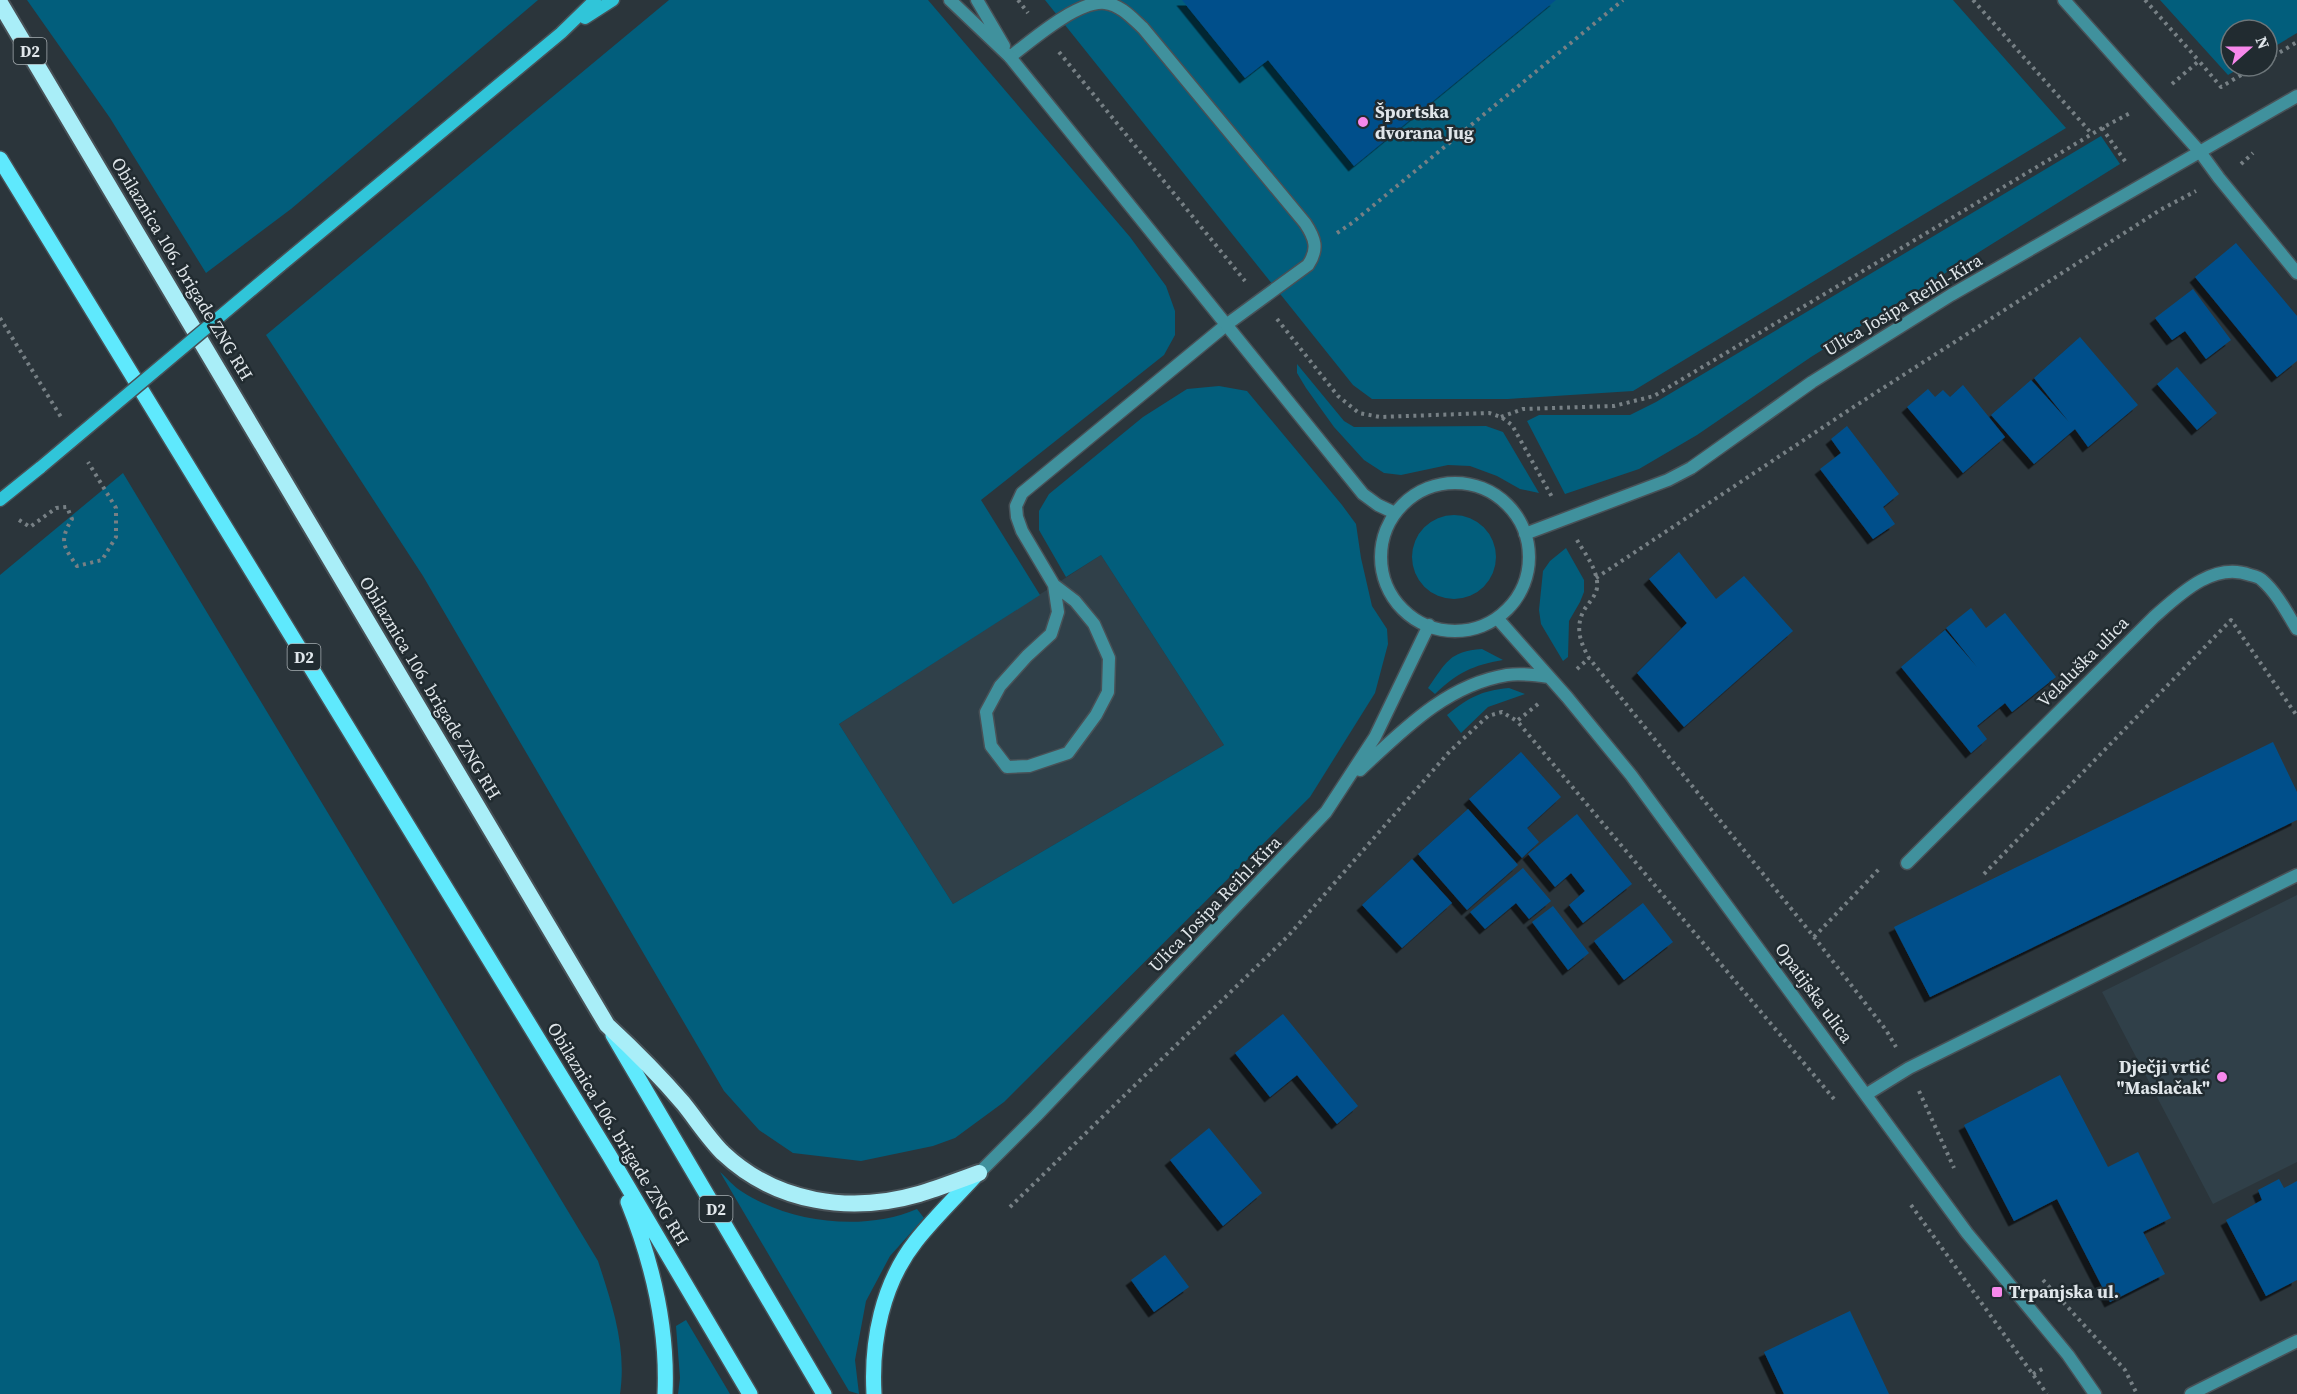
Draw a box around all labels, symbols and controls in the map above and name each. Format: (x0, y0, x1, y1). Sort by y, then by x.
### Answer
north arrow (2219, 18, 2279, 78)
text: N (2251, 33, 2275, 52)
road number: D2 (14, 38, 46, 64)
place label: Športska dvorana Jug (1375, 99, 1474, 145)
marker: Športska dvorana Jug (1356, 115, 1370, 129)
street label: Obilaznica 106. brigade ZNG RH (106, 152, 259, 385)
street label: Ulica Josipa Reihl-Kira (1819, 247, 1987, 362)
street label: Obilaznica 106. brigade ZNG RH (354, 571, 507, 804)
street label: Velaluška ulica (2031, 610, 2134, 713)
road number: D2 (288, 644, 320, 670)
street label: Ulica Josipa Reihl-Kira (1143, 829, 1287, 977)
street label: Opatijska ulica (1769, 937, 1860, 1049)
street label: Obilaznica 106. brigade ZNG RH (542, 1017, 695, 1250)
place label: Dječji vrtić "Maslačak" (2117, 1054, 2210, 1100)
marker: Dječji vrtić "Maslačak" (2215, 1070, 2229, 1084)
road number: D2 (700, 1196, 732, 1222)
place label: Trpanjska ul. (2009, 1279, 2119, 1304)
marker: Trpanjska ul. (1990, 1285, 2004, 1299)

